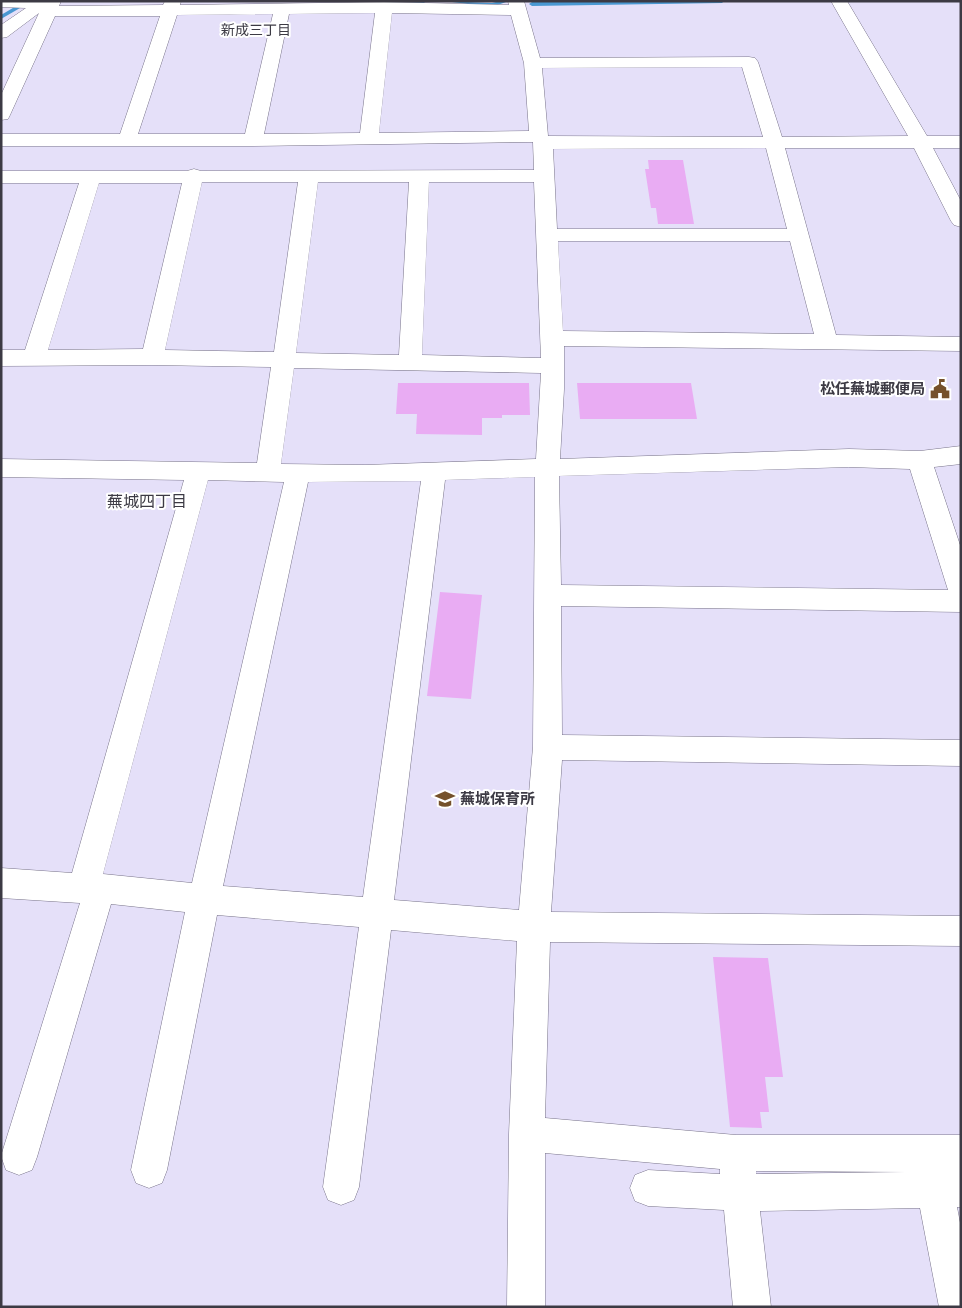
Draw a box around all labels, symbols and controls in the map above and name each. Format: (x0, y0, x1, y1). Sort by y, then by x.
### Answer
district label: 新成三丁目 (221, 20, 291, 39)
place label: 松任蕪城郵便局 (820, 378, 925, 398)
public building icon: 松任蕪城郵便局 (929, 378, 951, 400)
district label: 蕪城四丁目 (107, 490, 187, 512)
school or university icon: 蕪城保育所 (434, 788, 456, 810)
place label: 蕪城保育所 (460, 788, 535, 808)

